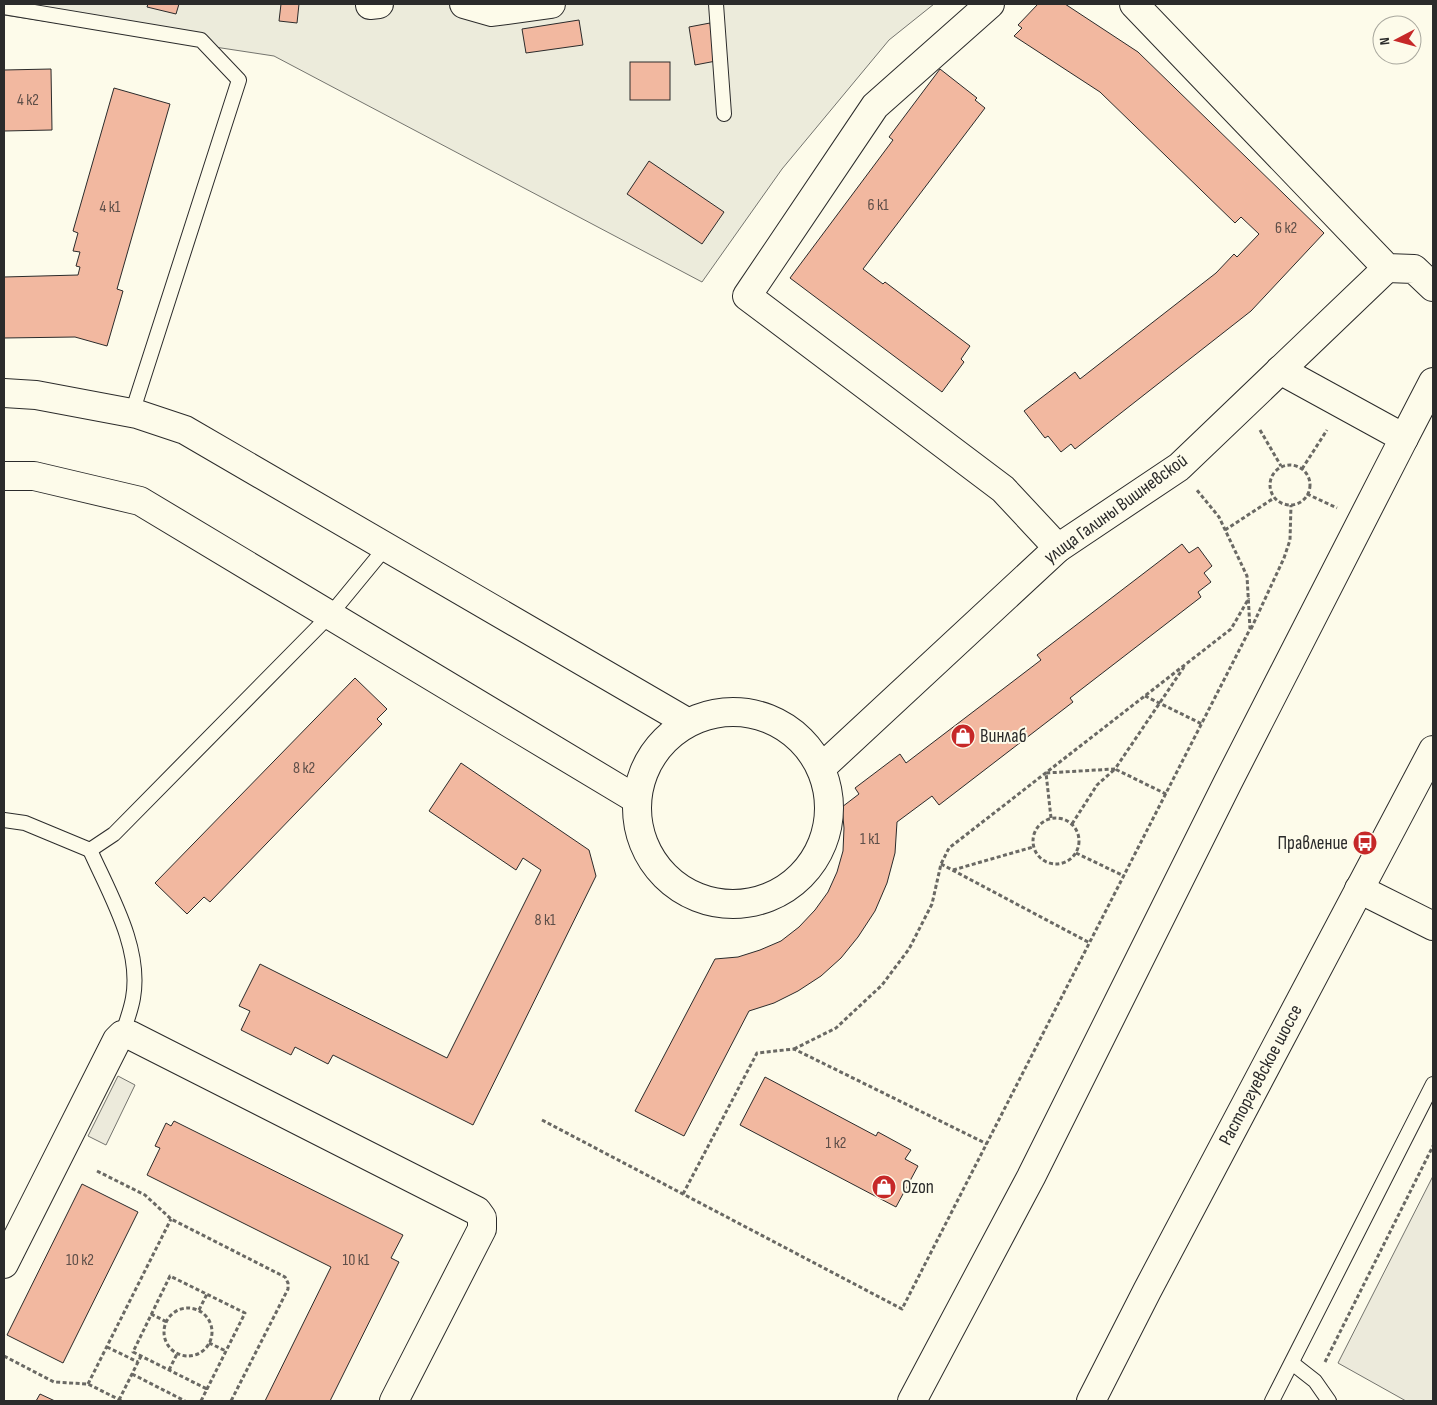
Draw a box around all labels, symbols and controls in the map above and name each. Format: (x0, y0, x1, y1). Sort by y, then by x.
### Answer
north arrow (1372, 15, 1422, 65)
text: N (1376, 37, 1393, 46)
house number: 4 к2 (17, 91, 39, 110)
house number: 6 к1 (867, 196, 889, 215)
house number: 4 к1 (100, 198, 121, 217)
house number: 6 к2 (1275, 219, 1297, 238)
street label: улица Галины Вишневской (1040, 449, 1192, 569)
shop icon: Винлаб (950, 723, 976, 749)
place label: Винлаб (980, 725, 1027, 748)
house number: 8 к2 (293, 759, 315, 778)
house number: 1 к1 (860, 830, 880, 849)
bus stop icon: Правление (1352, 830, 1378, 856)
place label: Правление (1277, 832, 1348, 855)
house number: 8 к1 (534, 911, 556, 930)
street label: Расторгуевское шоссе (1214, 1001, 1308, 1149)
house number: 1 к2 (826, 1134, 846, 1153)
shop icon: Ozon (871, 1174, 897, 1200)
place label: Ozon (902, 1176, 934, 1199)
house number: 10 к2 (66, 1251, 94, 1270)
house number: 10 к1 (343, 1251, 370, 1270)

